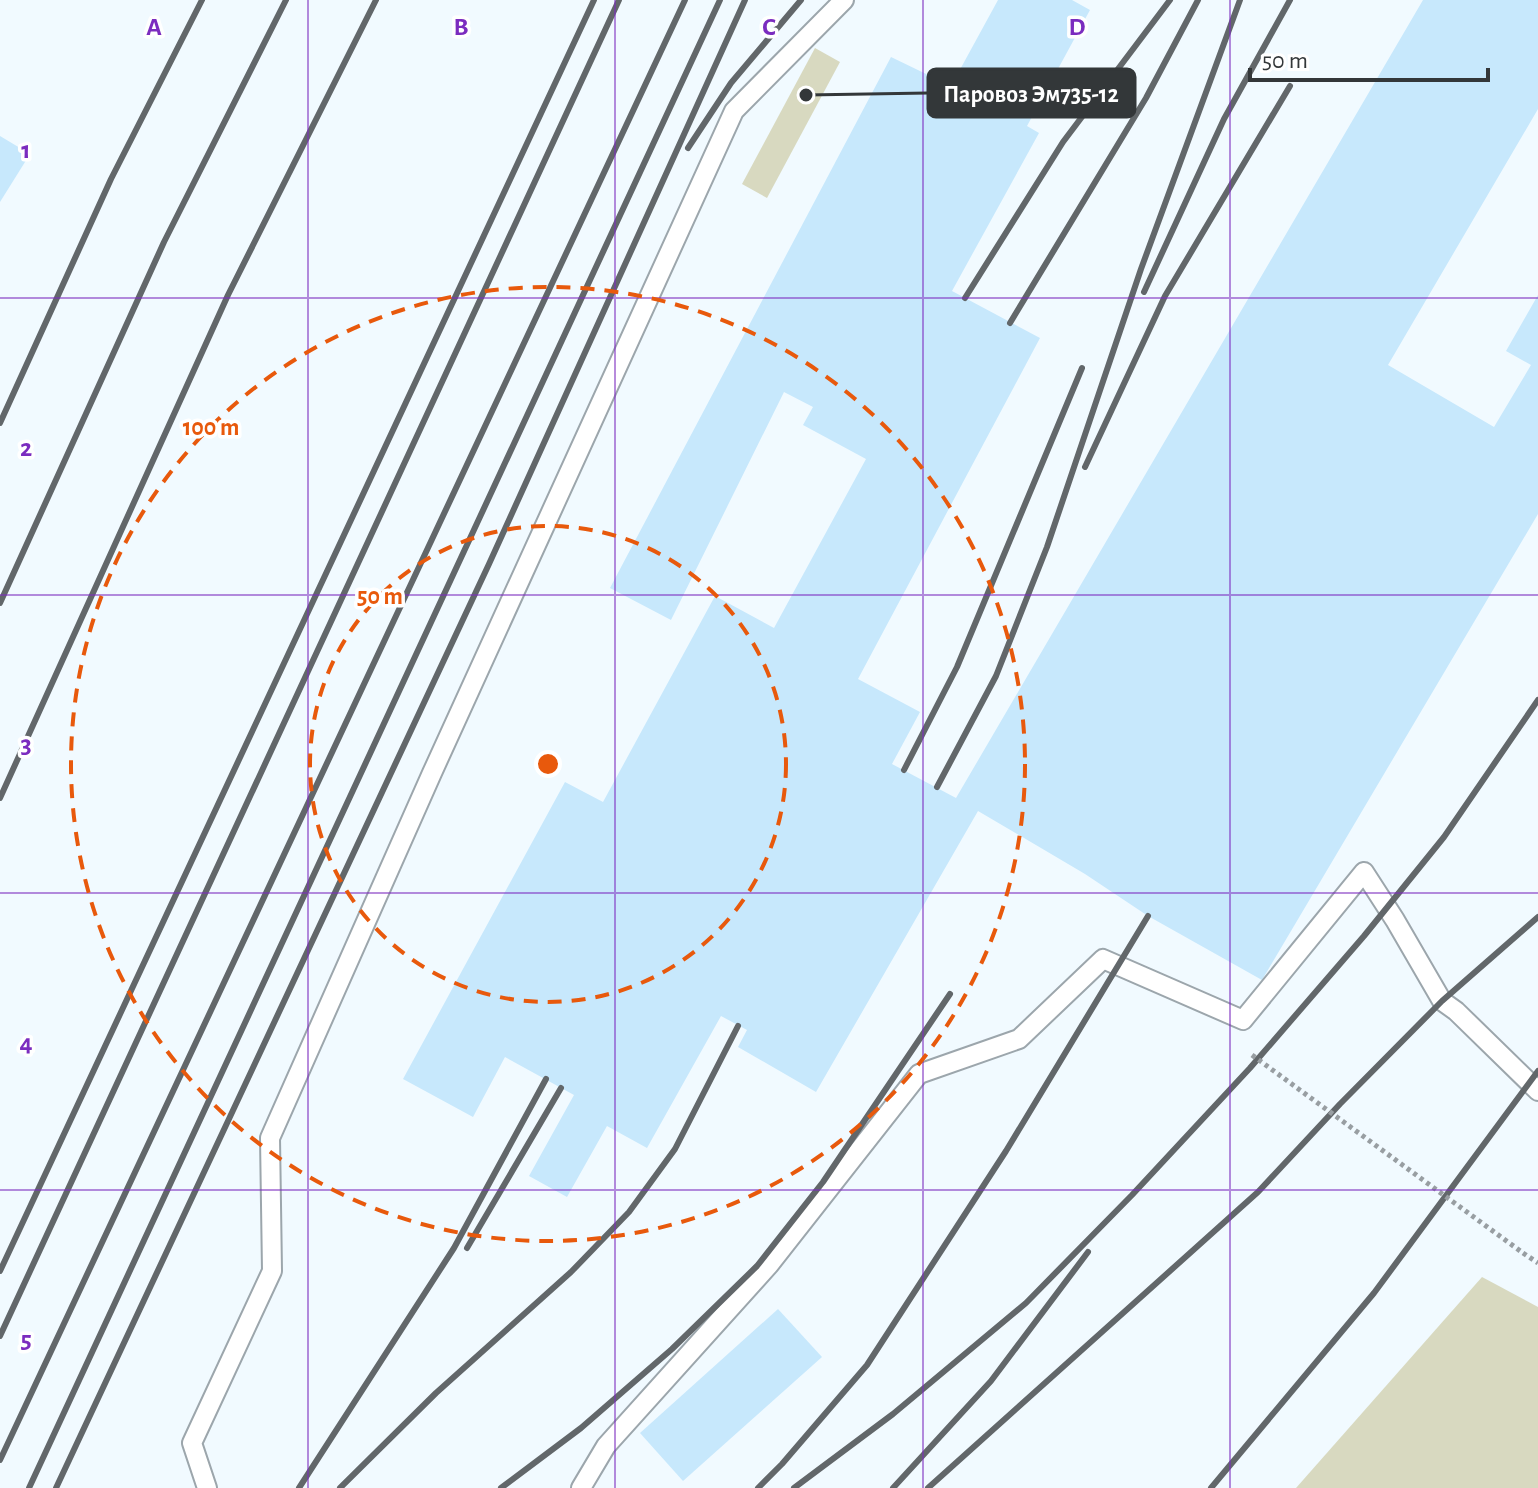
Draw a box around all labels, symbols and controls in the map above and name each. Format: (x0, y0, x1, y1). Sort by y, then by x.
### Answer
text: A (146, 14, 162, 40)
text: B (453, 14, 469, 40)
text: C (762, 14, 776, 40)
text: D (1068, 14, 1086, 40)
scale bar (1250, 32, 1488, 82)
text: 50 m (1262, 49, 1308, 73)
callout: Паровоз Эм735-12 (928, 69, 1135, 117)
text: Паровоз Эм735-12 (943, 83, 1119, 107)
text: 1 (21, 137, 31, 163)
text: 100 m (183, 416, 239, 440)
text: 2 (20, 435, 32, 461)
text: 50 m (357, 585, 403, 609)
text: 3 (20, 732, 32, 758)
centre of rings (534, 750, 562, 778)
text: 4 (19, 1030, 33, 1056)
text: 5 (20, 1327, 32, 1353)

